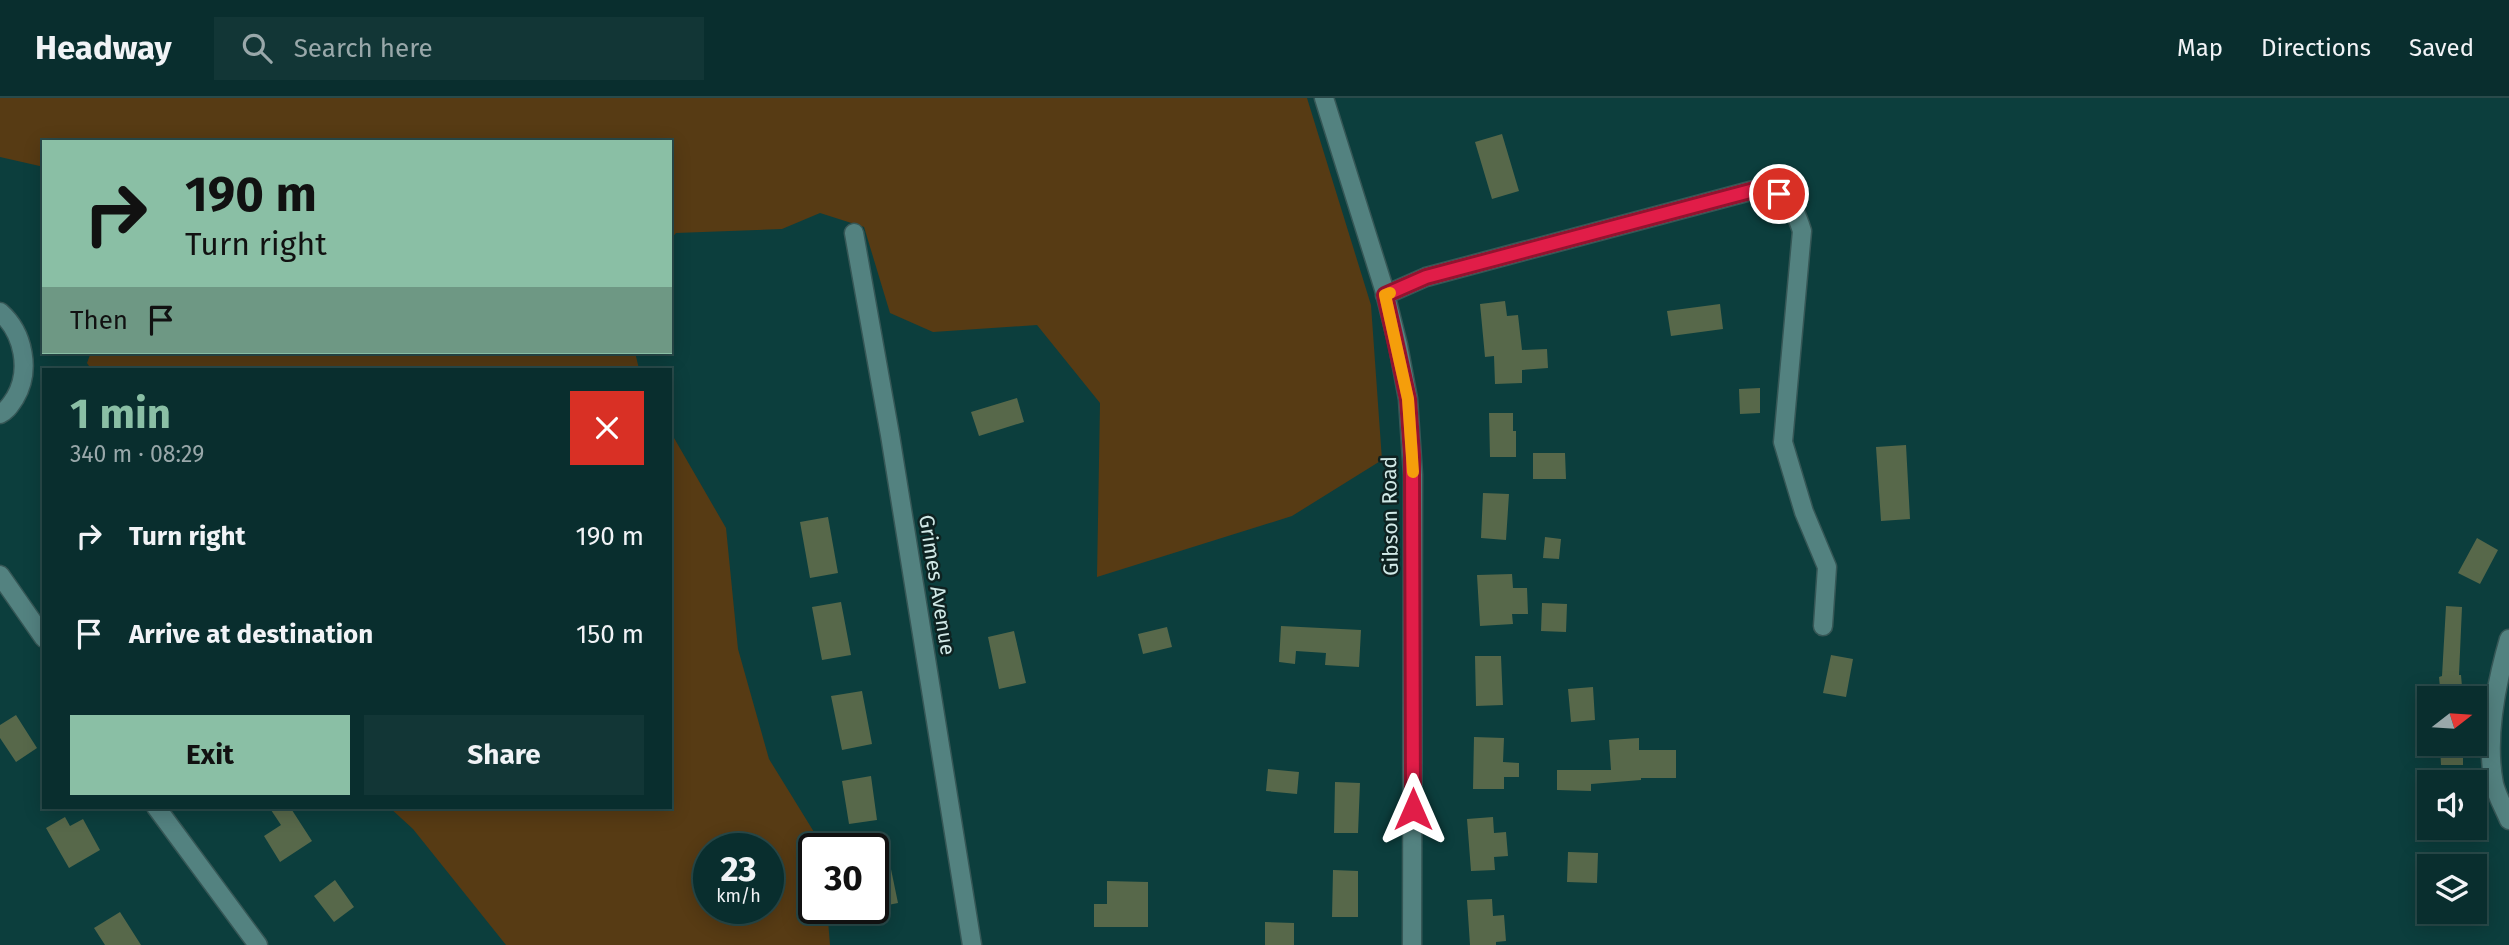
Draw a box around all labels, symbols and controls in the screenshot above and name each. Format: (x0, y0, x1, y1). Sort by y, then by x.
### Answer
search box (214, 17, 704, 80)
text: Headway (35, 28, 172, 68)
icon: search (238, 29, 276, 67)
text: Search here (294, 33, 433, 64)
text: Map (2177, 34, 2223, 62)
text: Directions (2261, 34, 2371, 62)
text: Saved (2409, 34, 2474, 62)
pin (1749, 164, 1809, 224)
text: 190 m (185, 165, 317, 224)
icon: right (70, 168, 161, 259)
icon: arrive (1760, 175, 1798, 213)
text: Turn right (185, 225, 327, 263)
icon: arrive (142, 301, 180, 339)
text: Then (70, 305, 128, 336)
text: 1 min (70, 389, 171, 439)
button: close (570, 391, 644, 465)
text: 340 m · 08:29 (70, 440, 204, 468)
street label: Gibson Road (1376, 456, 1404, 576)
street label: Grimes Avenue (913, 513, 961, 657)
icon: right (70, 517, 108, 555)
text: Turn right (129, 521, 246, 552)
text: 190 m (575, 521, 644, 552)
icon: arrive (70, 615, 108, 653)
text: Arrive at destination (129, 619, 373, 650)
text: 150 m (576, 619, 644, 650)
north arrow (2417, 686, 2487, 756)
map controls (2417, 686, 2487, 924)
button: Exit (70, 715, 350, 795)
button: Share (364, 715, 644, 795)
button: sound (2417, 770, 2487, 840)
position arrow (1376, 772, 1450, 846)
speed limit sign: 30 (798, 833, 889, 924)
text: 23 (720, 848, 757, 890)
button: layers (2417, 854, 2487, 924)
text: km/h (716, 885, 761, 907)

